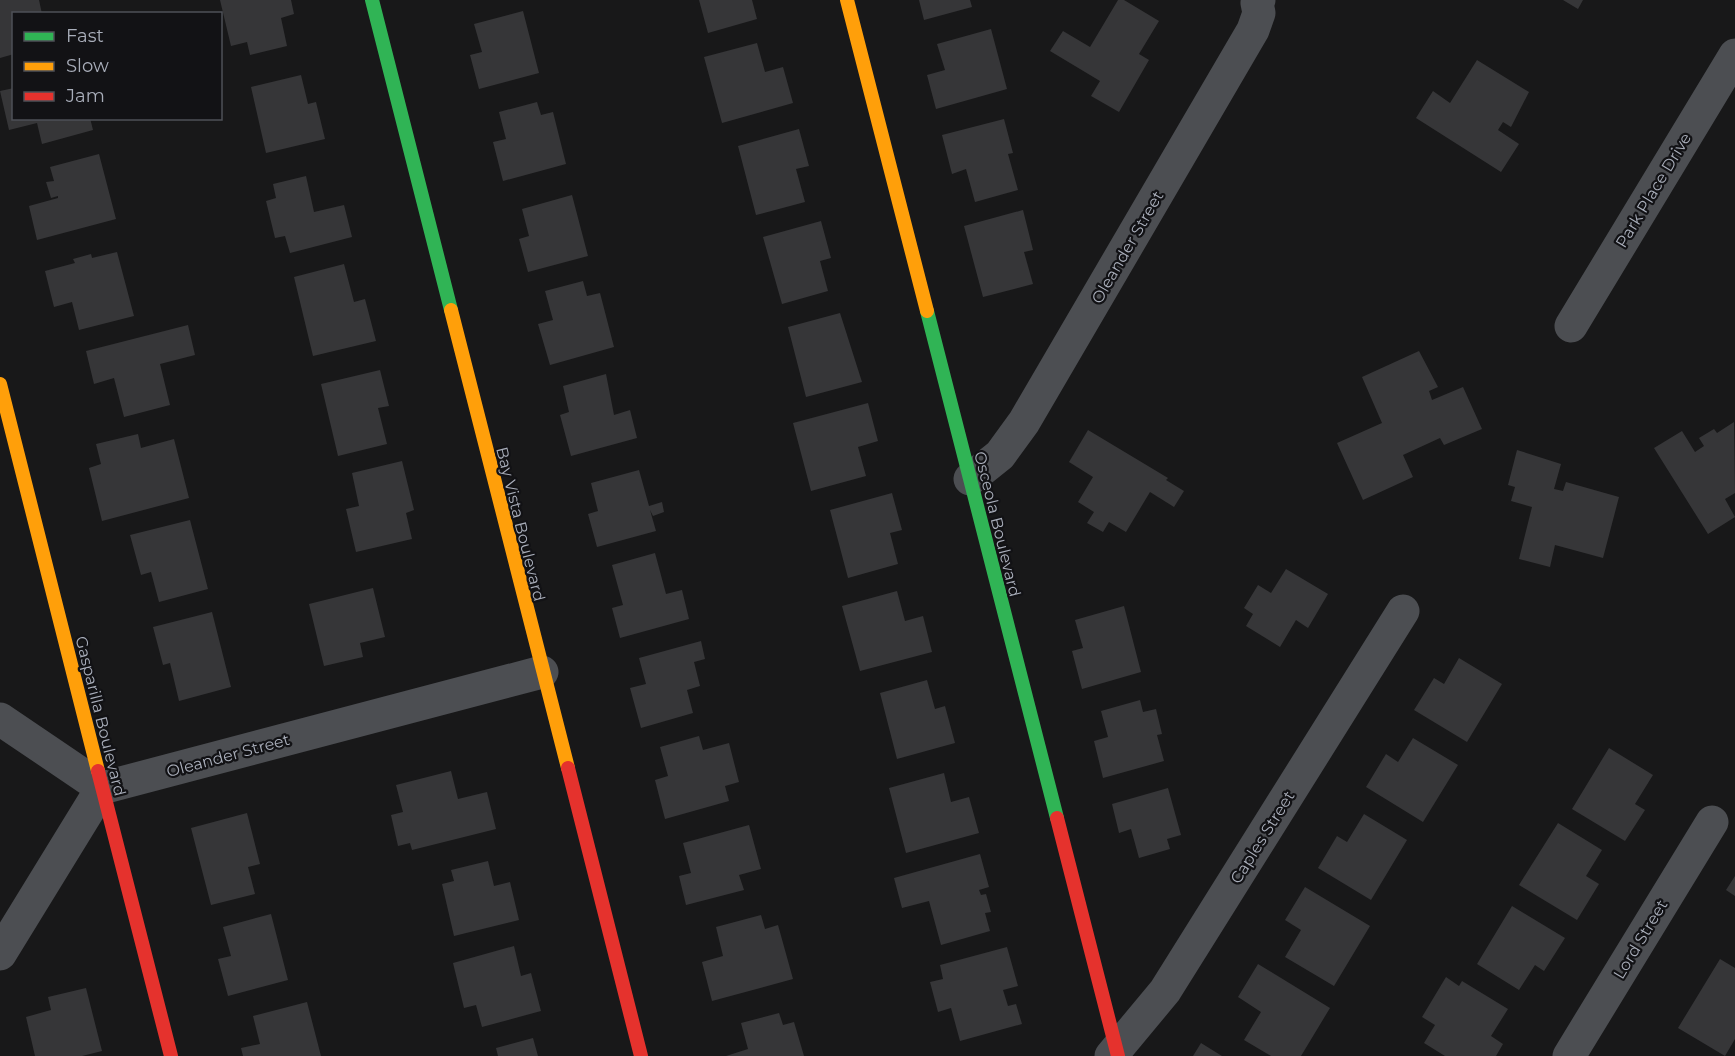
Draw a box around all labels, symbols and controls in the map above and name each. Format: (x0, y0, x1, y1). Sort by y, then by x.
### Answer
legend (12, 12, 222, 120)
text: Fast (66, 25, 104, 47)
text: Slow (66, 55, 109, 77)
text: Jam (65, 85, 105, 107)
street label: Park Place Drive (1612, 129, 1695, 251)
street label: Oleander Street (1087, 187, 1168, 307)
street label: Bay Vista Boulevard (492, 445, 549, 603)
street label: Osceola Boulevard (970, 449, 1025, 599)
street label: Gasparilla Boulevard (71, 634, 130, 798)
street label: Oleander Street (164, 730, 292, 781)
street label: Caples Street (1226, 787, 1299, 887)
street label: Lord Street (1609, 896, 1672, 982)

